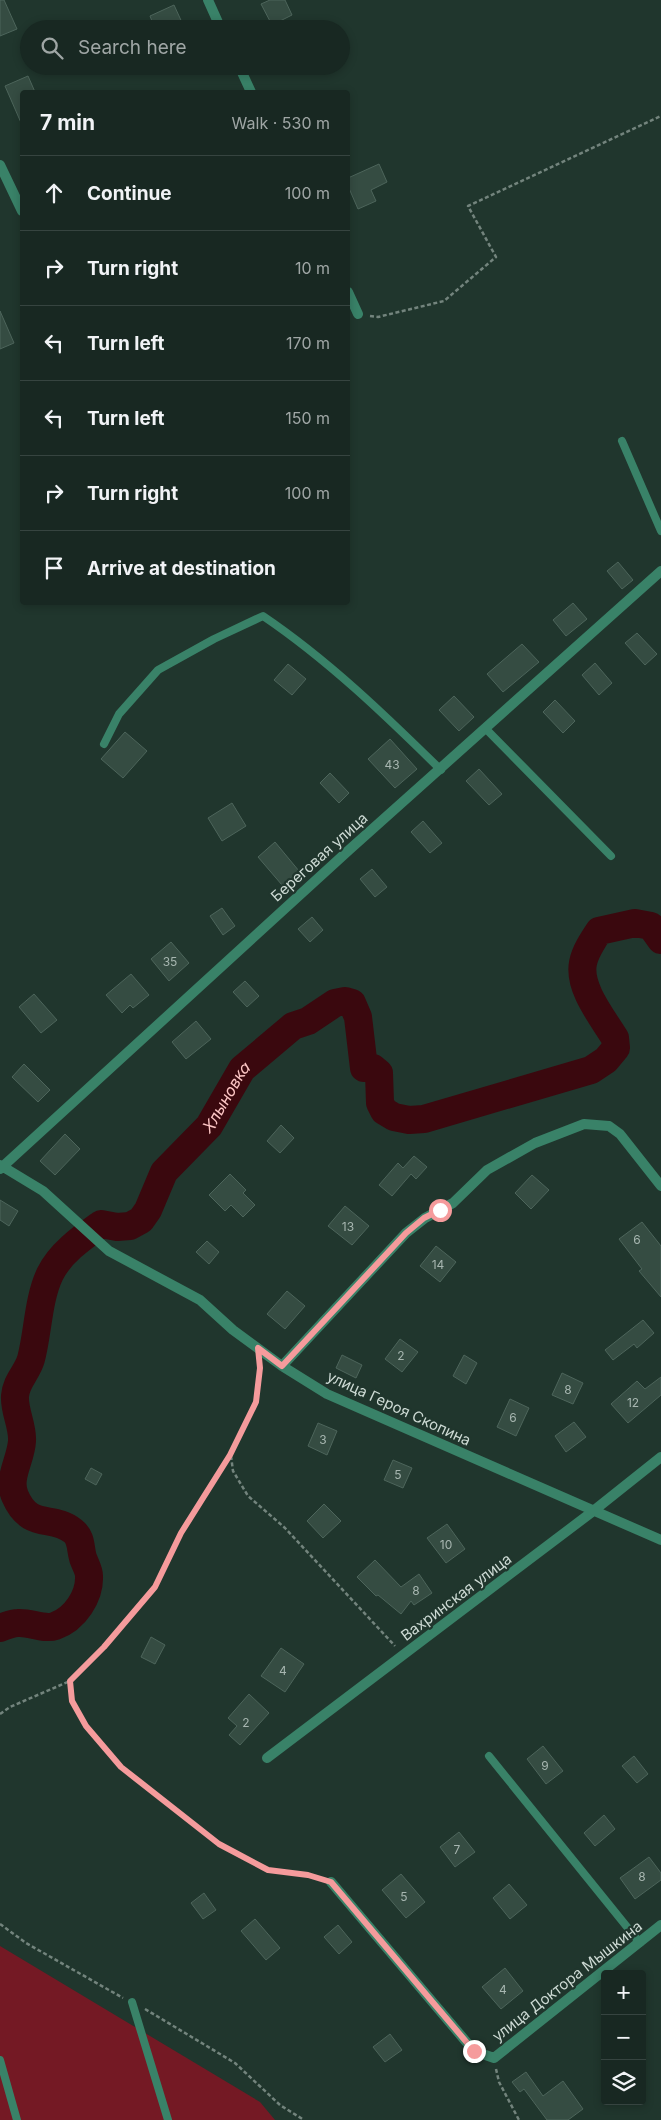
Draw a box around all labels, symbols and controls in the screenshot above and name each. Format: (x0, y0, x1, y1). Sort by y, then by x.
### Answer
search box (20, 20, 350, 75)
icon: search (38, 34, 66, 62)
text: Search here (78, 36, 187, 59)
text: 7 min (40, 110, 95, 135)
text: Walk · 530 m (232, 113, 330, 133)
icon: ahead (40, 179, 68, 207)
text: Continue (87, 182, 172, 205)
text: 100 m (285, 183, 330, 203)
icon: right (40, 254, 68, 282)
text: Turn right (87, 257, 178, 280)
text: 10 m (295, 258, 330, 278)
icon: left (40, 329, 68, 357)
text: Turn left (87, 332, 165, 355)
text: 170 m (286, 333, 330, 353)
icon: left (40, 404, 68, 432)
text: Turn left (87, 407, 165, 430)
text: 150 m (285, 408, 330, 428)
icon: right (40, 479, 68, 507)
text: Turn right (87, 482, 178, 505)
text: 100 m (285, 483, 330, 503)
icon: arrive (40, 554, 68, 582)
text: Arrive at destination (87, 557, 276, 580)
house number: 43 (384, 757, 400, 772)
street label: Береговая улица (267, 809, 371, 905)
house number: 35 (163, 954, 177, 969)
water label: Хлыновка (197, 1057, 254, 1138)
route start (429, 1199, 452, 1222)
house number: 13 (342, 1219, 354, 1234)
house number: 6 (633, 1232, 641, 1247)
house number: 14 (432, 1257, 445, 1272)
house number: 2 (397, 1348, 405, 1363)
street label: улица Героя Скопина (324, 1366, 474, 1450)
house number: 8 (564, 1382, 572, 1397)
house number: 12 (627, 1395, 639, 1410)
house number: 6 (509, 1410, 517, 1425)
house number: 3 (319, 1432, 327, 1447)
house number: 5 (394, 1467, 402, 1482)
house number: 10 (440, 1537, 452, 1552)
street label: Вахринская улица (397, 1549, 515, 1645)
house number: 8 (412, 1583, 420, 1598)
house number: 4 (279, 1663, 287, 1678)
house number: 2 (242, 1715, 250, 1730)
house number: 9 (541, 1758, 549, 1773)
house number: 7 (454, 1842, 461, 1857)
house number: 8 (638, 1869, 646, 1884)
house number: 5 (400, 1889, 408, 1904)
street label: улица Доктора Мышкина (488, 1917, 646, 2045)
map controls (601, 1970, 646, 2105)
button: + (601, 1970, 646, 2015)
house number: 4 (499, 1982, 507, 1997)
button: − (601, 2015, 646, 2060)
route end (463, 2040, 486, 2063)
button: layers (601, 2060, 646, 2105)

